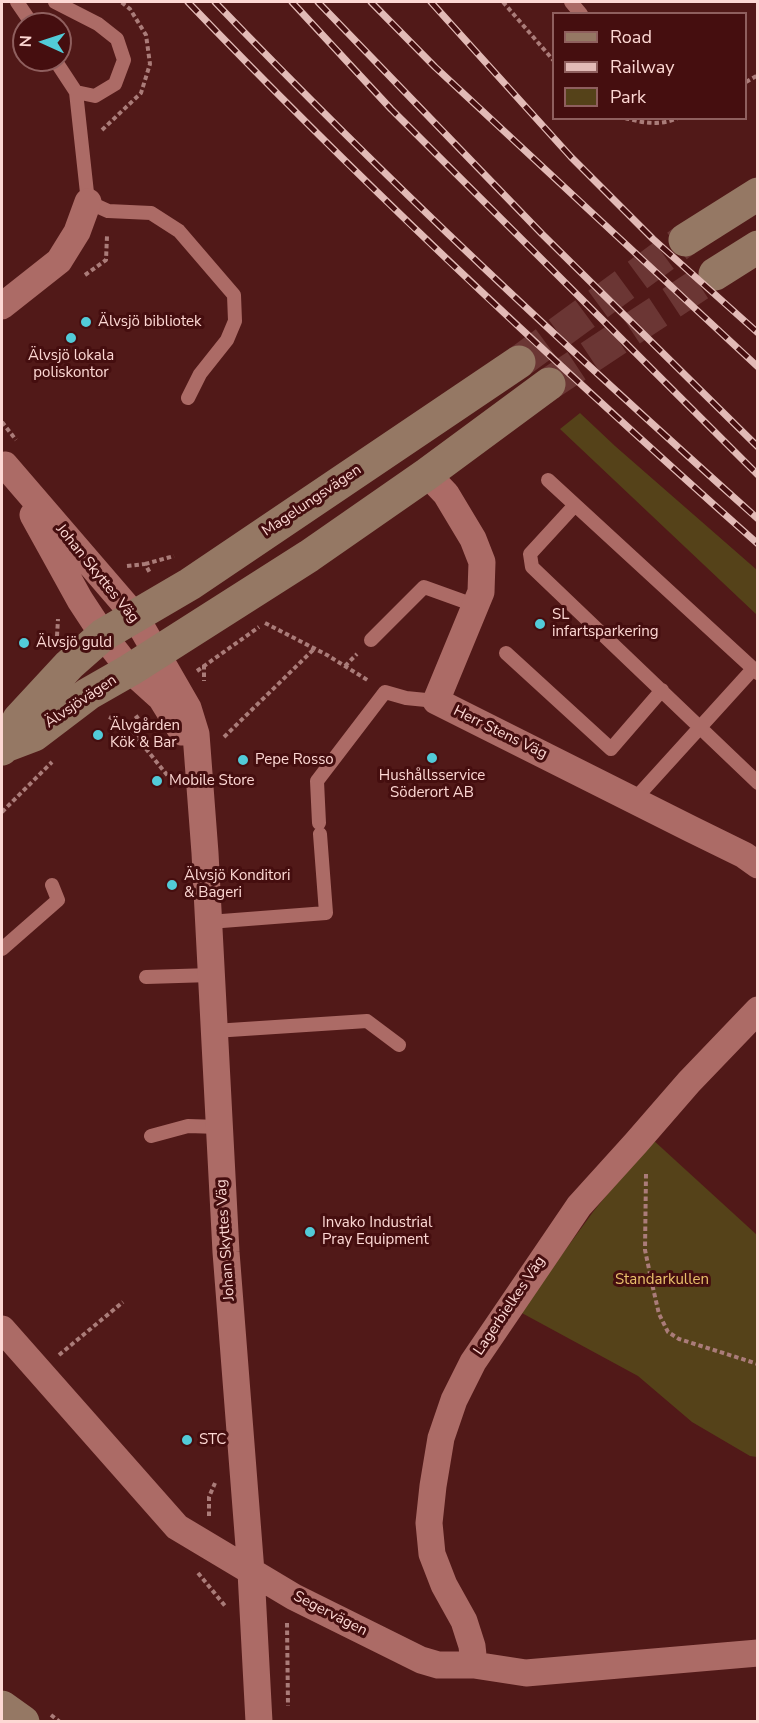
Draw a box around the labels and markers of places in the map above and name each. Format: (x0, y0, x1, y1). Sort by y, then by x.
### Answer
place label: Älvsjö bibliotek (98, 313, 202, 331)
marker: Älvsjö bibliotek (79, 315, 93, 329)
marker: Älvsjö lokala poliskontor (64, 331, 78, 345)
place label: Älvsjö lokala poliskontor (28, 347, 114, 382)
place label: SL infartsparkering (552, 606, 659, 641)
marker: SL infartsparkering (533, 617, 547, 631)
place label: Älvsjö guld (36, 634, 112, 652)
marker: Älvsjö guld (17, 636, 31, 650)
place label: Älvgården Kök & Bar (110, 717, 180, 752)
marker: Älvgården Kök & Bar (91, 728, 105, 742)
place label: Pepe Rosso (255, 751, 334, 769)
marker: Hushållsservice Söderort AB (425, 751, 439, 765)
marker: Pepe Rosso (236, 753, 250, 767)
place label: Hushållsservice Söderort AB (379, 767, 485, 802)
place label: Mobile Store (169, 772, 255, 790)
marker: Mobile Store (150, 774, 164, 788)
place label: Älvsjö Konditori & Bageri (184, 867, 290, 902)
marker: Älvsjö Konditori & Bageri (165, 878, 179, 892)
place label: Invako Industrial Pray Equipment (322, 1214, 432, 1249)
marker: Invako Industrial Pray Equipment (303, 1225, 317, 1239)
place label: STC (199, 1431, 226, 1449)
marker: STC (180, 1433, 194, 1447)

